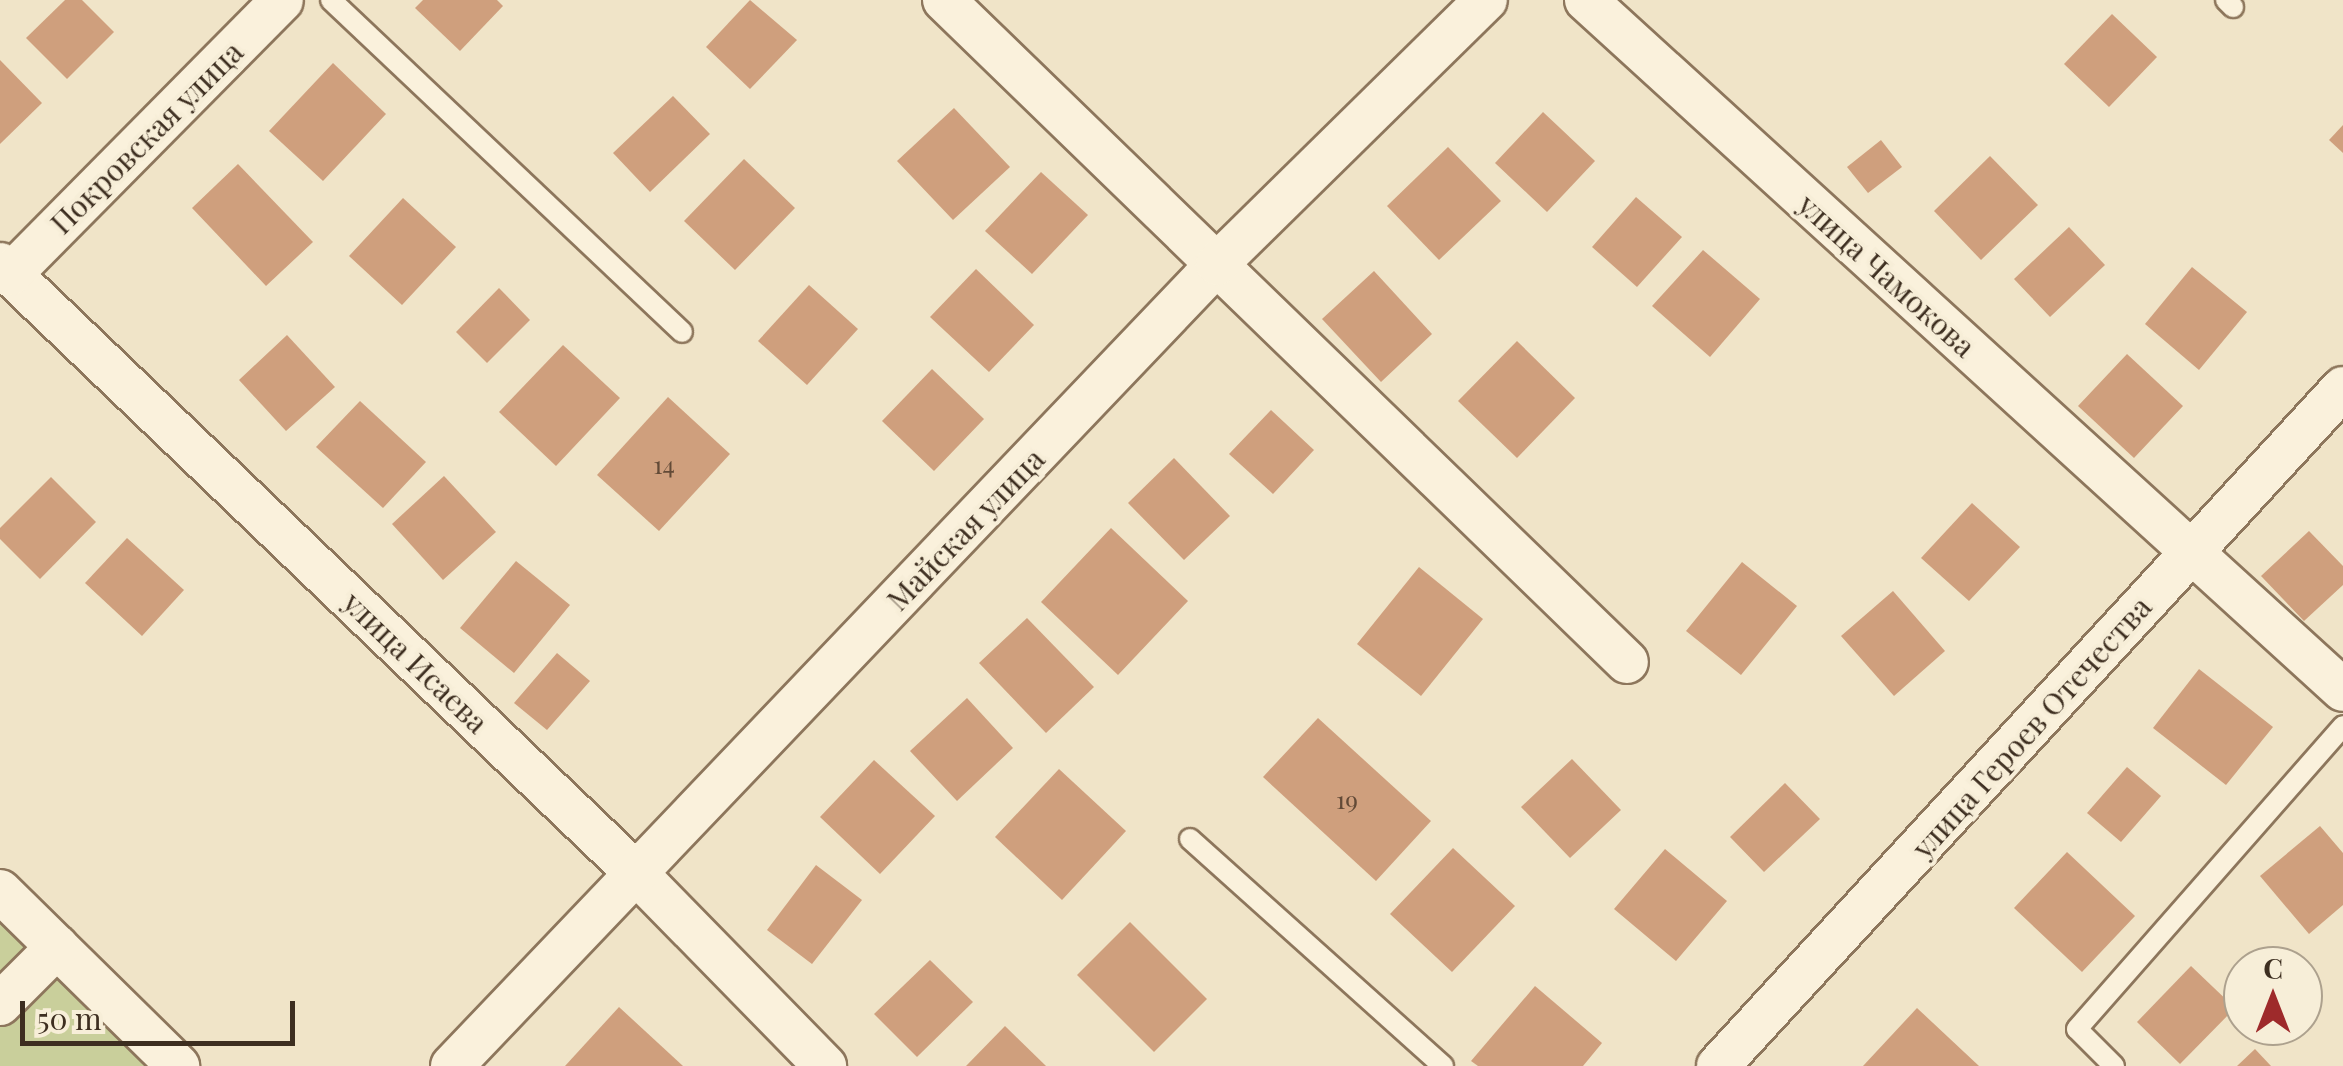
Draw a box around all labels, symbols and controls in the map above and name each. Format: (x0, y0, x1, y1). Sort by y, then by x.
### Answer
street label: Покровская улица (42, 33, 250, 241)
street label: улица Чамокова (1791, 186, 1983, 364)
street label: Майская улица (879, 441, 1051, 617)
house number: 14 (653, 449, 675, 479)
street label: улица Исаева (336, 584, 496, 740)
street label: улица Героев Отечества (1904, 589, 2158, 865)
house number: 19 (1336, 784, 1358, 814)
north arrow (2223, 946, 2323, 1046)
text: С (2263, 949, 2283, 986)
scale bar (25, 981, 300, 1043)
text: 50 m (37, 998, 102, 1038)

